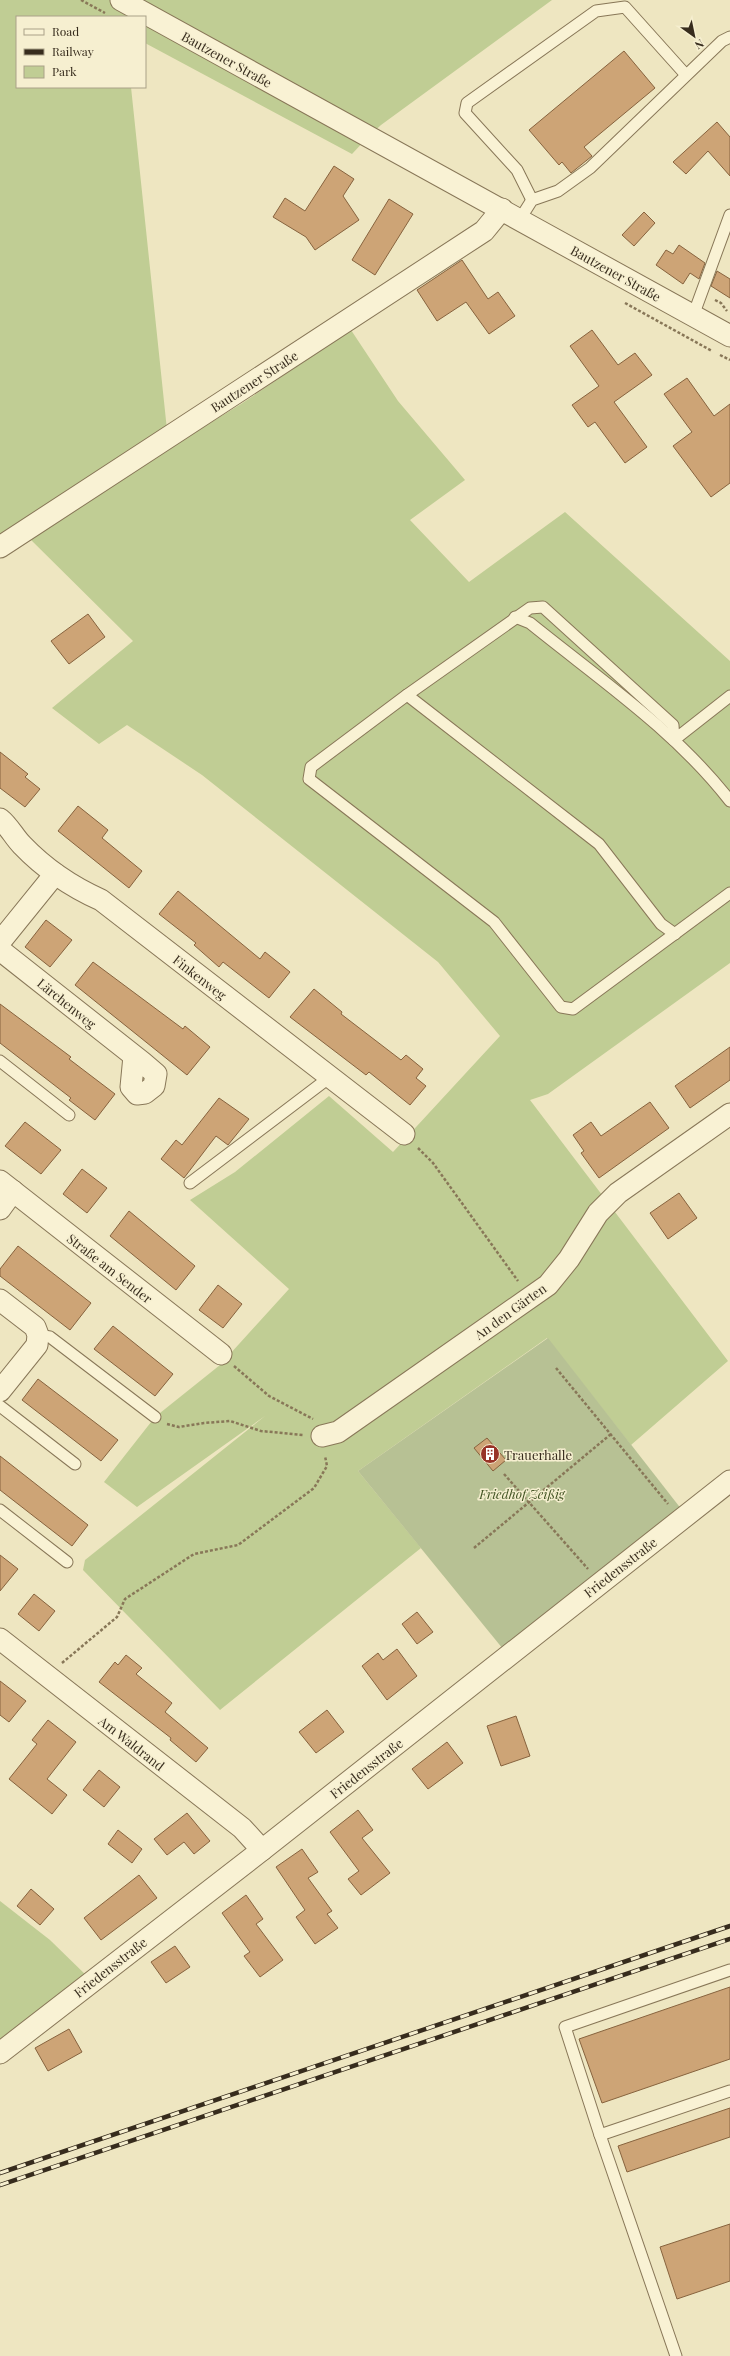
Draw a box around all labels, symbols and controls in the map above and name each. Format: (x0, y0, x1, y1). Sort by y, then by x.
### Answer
legend (16, 16, 146, 88)
north arrow (674, 16, 714, 56)
text: Road (52, 23, 79, 39)
street label: Bautzener Straße (179, 27, 275, 91)
text: N (692, 36, 707, 53)
text: Railway (52, 43, 94, 59)
text: Park (52, 63, 77, 79)
street label: Bautzener Straße (568, 241, 664, 305)
street label: Bautzener Straße (207, 346, 301, 416)
street label: Finkenweg (170, 951, 230, 1003)
street label: Lärchenweg (34, 974, 100, 1032)
street label: Straße am Sender (64, 1229, 156, 1307)
street label: An den Gärten (470, 1279, 549, 1343)
building icon: Trauerhalle (479, 1443, 501, 1465)
place label: Trauerhalle (504, 1446, 572, 1463)
park label: Friedhof Zeißig (478, 1485, 566, 1502)
street label: Friedensstraße (580, 1533, 660, 1601)
street label: Am Waldrand (95, 1711, 169, 1774)
street label: Friedensstraße (326, 1734, 406, 1802)
street label: Friedensstraße (70, 1933, 150, 2001)

